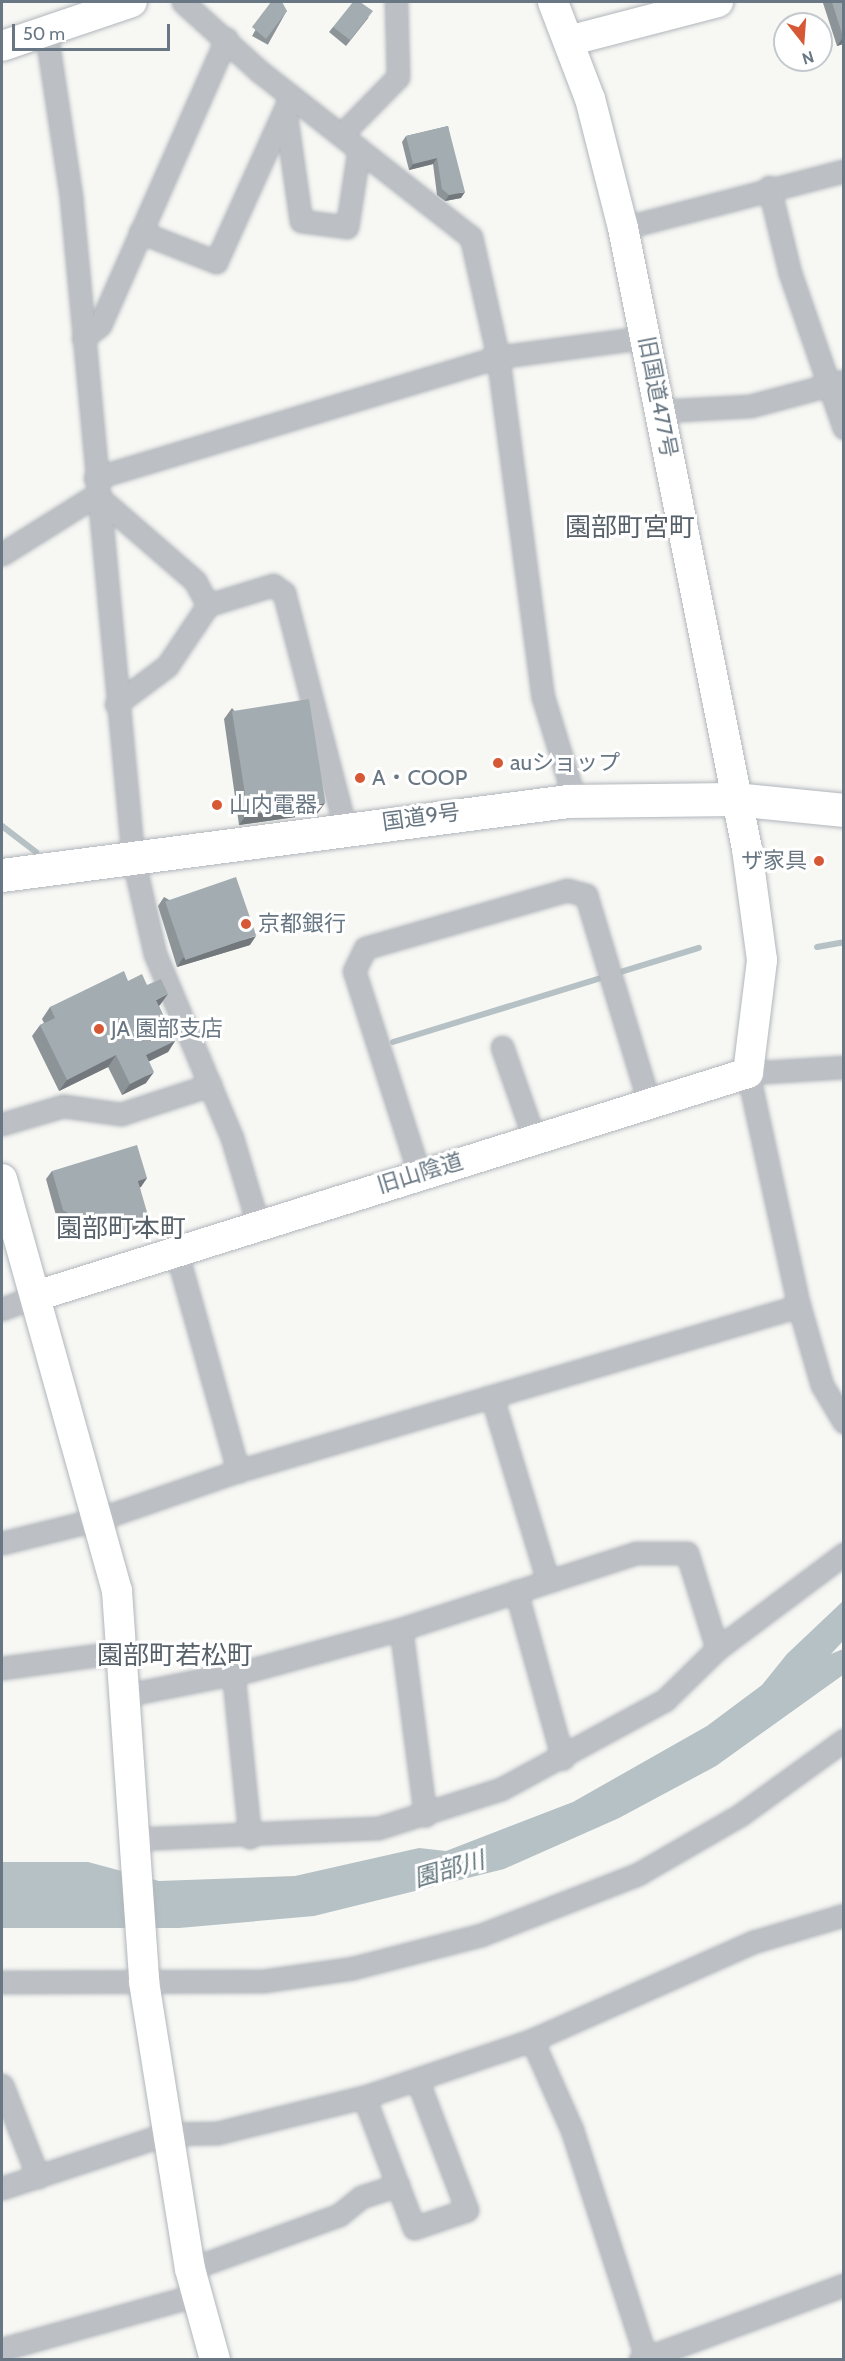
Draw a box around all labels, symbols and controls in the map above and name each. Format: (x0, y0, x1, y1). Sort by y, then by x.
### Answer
scale bar (15, 12, 172, 50)
north arrow (773, 12, 833, 72)
text: 50 m (23, 23, 65, 45)
text: N (800, 47, 816, 69)
street label: 旧国道477号 (633, 334, 683, 460)
district label: 園部町宮町 (565, 512, 695, 544)
place label: auショップ (510, 750, 620, 776)
marker: auショップ (491, 756, 505, 770)
place label: A・COOP (372, 765, 467, 791)
marker: A・COOP (353, 771, 367, 785)
place label: 山内電器 (229, 792, 317, 818)
marker: 山内電器 (210, 798, 224, 812)
street label: 国道9号 (380, 798, 462, 836)
place label: ザ家具 (741, 848, 807, 874)
marker: ザ家具 (812, 854, 826, 868)
place label: 京都銀行 (258, 911, 346, 937)
marker: 京都銀行 (239, 917, 253, 931)
place label: JA 園部支店 (111, 1016, 223, 1042)
marker: JA 園部支店 (92, 1022, 106, 1036)
street label: 旧山陰道 (374, 1148, 466, 1198)
district label: 園部町本町 (56, 1213, 186, 1245)
district label: 園部町若松町 (97, 1640, 253, 1672)
water label: 園部川 (410, 1845, 488, 1893)

